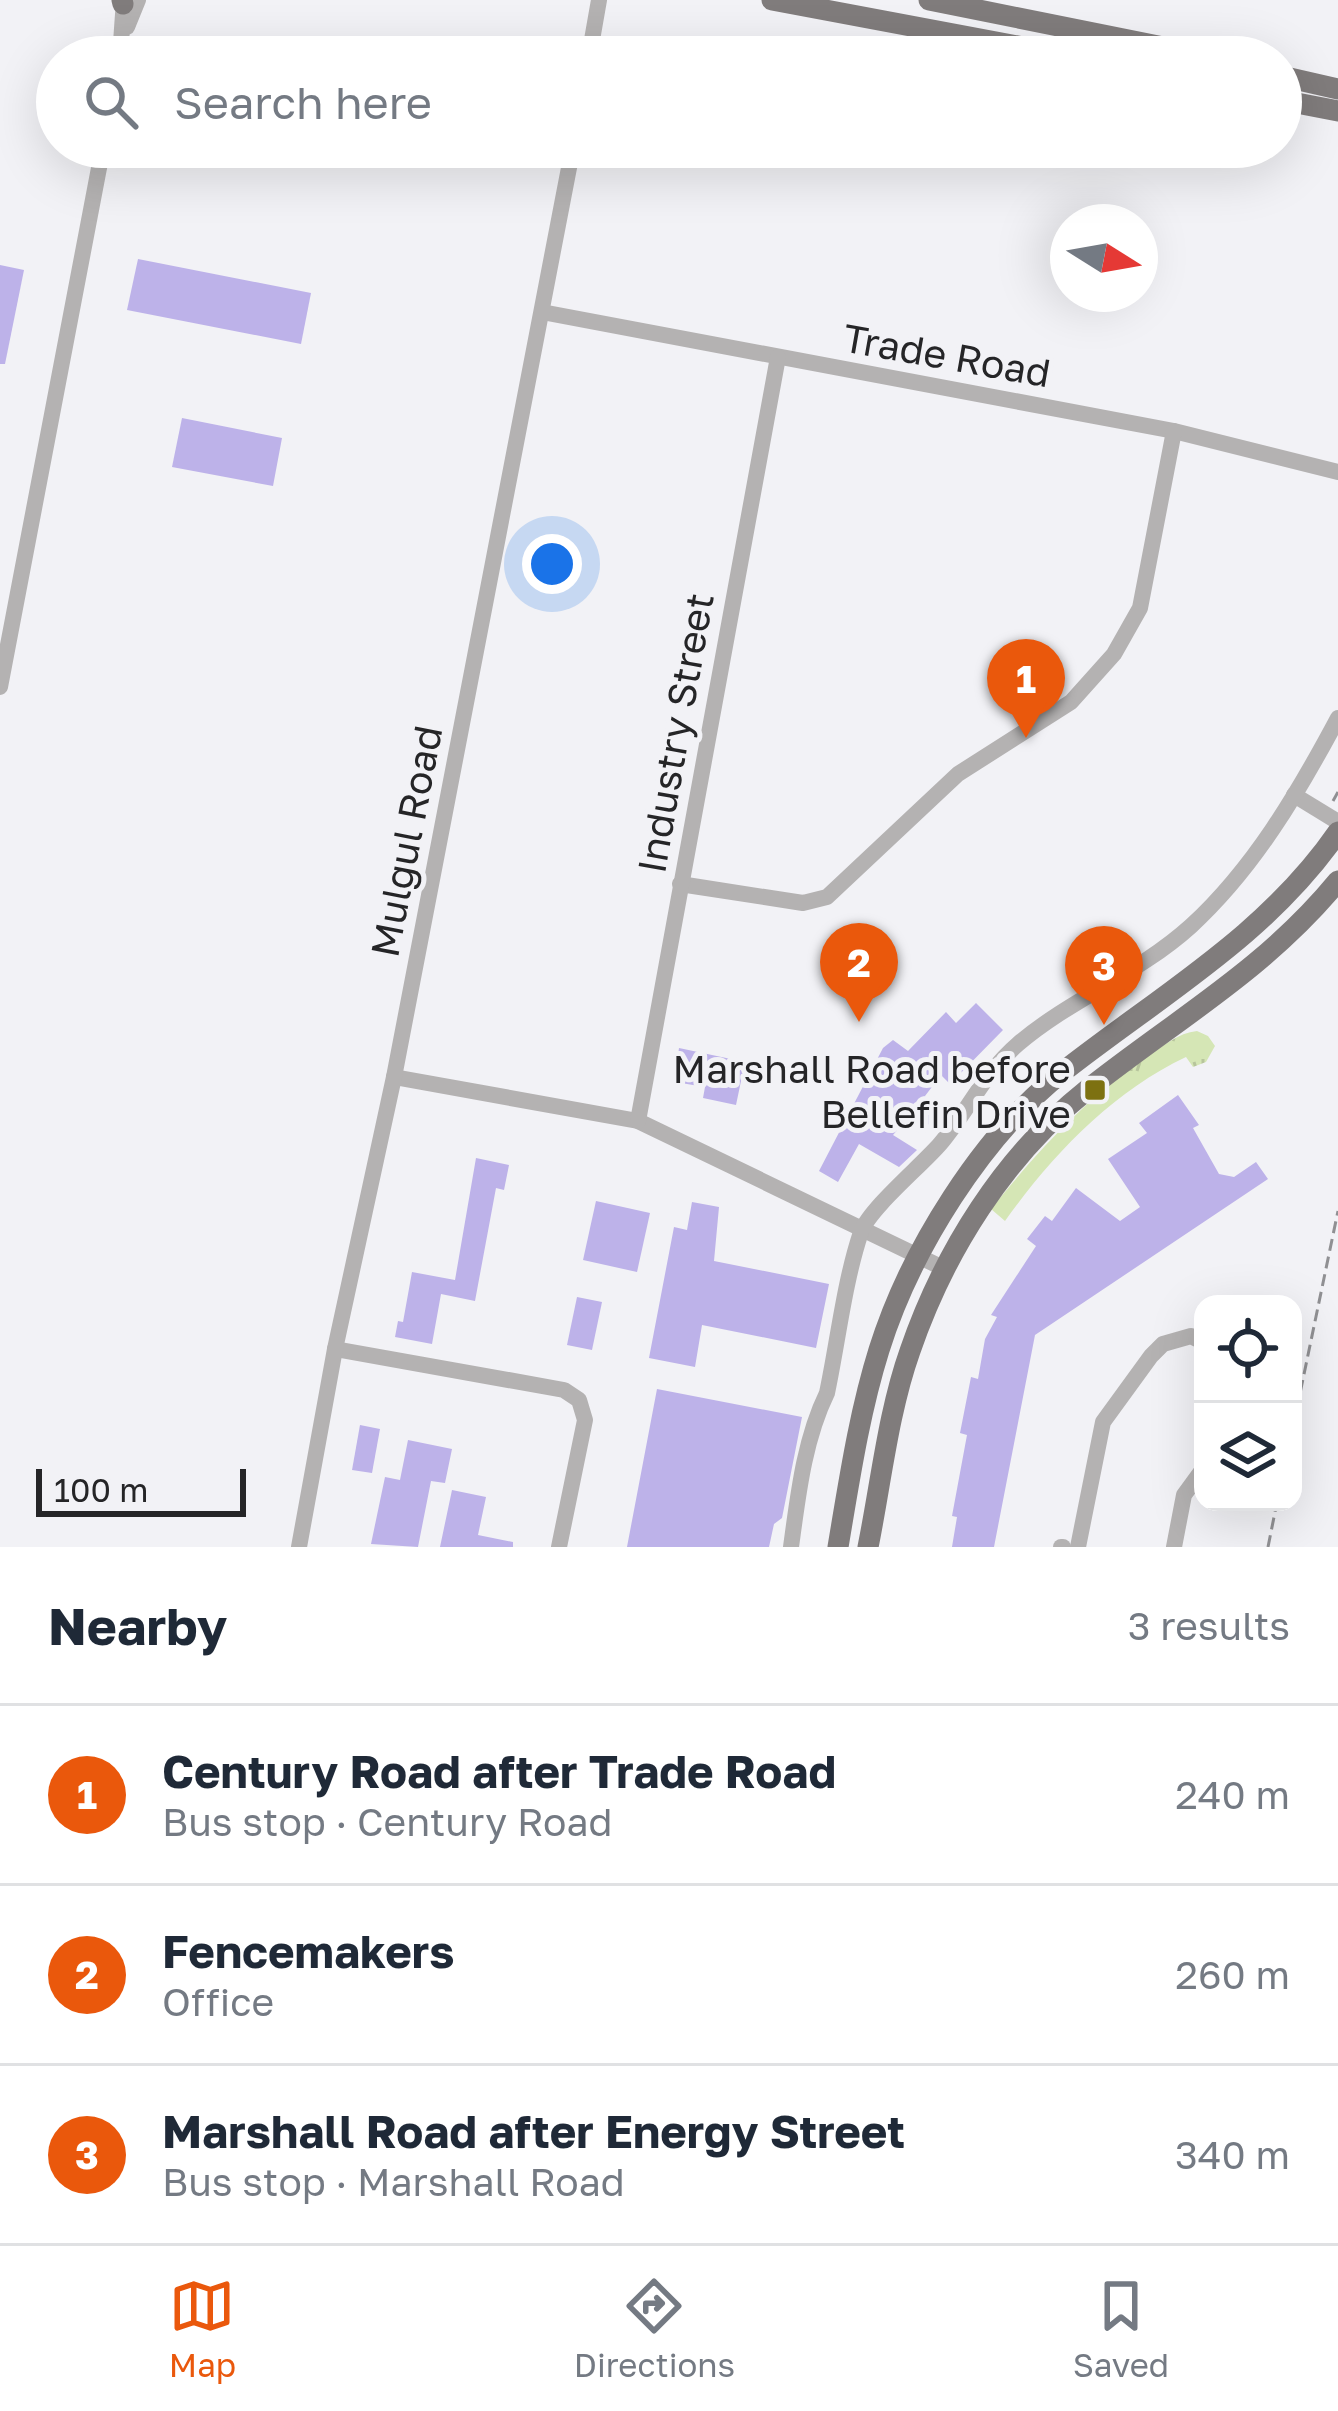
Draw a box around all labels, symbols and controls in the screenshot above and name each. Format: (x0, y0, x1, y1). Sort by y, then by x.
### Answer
search box (36, 36, 1302, 168)
icon: search (78, 69, 144, 135)
text: Search here (174, 75, 432, 129)
north arrow (1050, 204, 1158, 312)
street label: Trade Road (840, 314, 1054, 396)
your location (522, 534, 582, 594)
street label: Industry Street (627, 589, 723, 877)
pin: 1 (987, 639, 1065, 738)
street label: Mulgul Road (361, 721, 451, 961)
pin: 2 (820, 923, 898, 1022)
pin: 3 (1065, 926, 1143, 1025)
place label: Marshall Road before Bellefin Drive (673, 1045, 1071, 1137)
marker: Marshall Road before Bellefin Drive (1082, 1077, 1108, 1103)
map controls (1194, 1295, 1302, 1511)
button: locate (1194, 1295, 1302, 1403)
button: layers (1194, 1403, 1302, 1511)
scale bar (36, 1463, 246, 1516)
text: 100 m (54, 1470, 148, 1509)
text: Nearby (48, 1595, 227, 1656)
text: 3 results (1128, 1602, 1290, 1649)
text: Century Road after Trade Road (162, 1744, 836, 1798)
text: 1 (77, 1771, 97, 1818)
text: 240 m (1175, 1771, 1290, 1818)
text: Bus stop · Century Road (162, 1798, 612, 1845)
text: Fencemakers (162, 1924, 455, 1978)
text: 2 (75, 1951, 99, 1998)
text: 260 m (1175, 1951, 1290, 1998)
text: Office (162, 1978, 274, 2025)
text: Marshall Road after Energy Street (162, 2104, 905, 2158)
text: 3 (75, 2131, 99, 2178)
text: 340 m (1175, 2131, 1290, 2178)
text: Bus stop · Marshall Road (162, 2158, 625, 2205)
tab: Map (169, 2273, 236, 2384)
tab: Directions (574, 2273, 735, 2384)
tab: Saved (1073, 2273, 1169, 2384)

